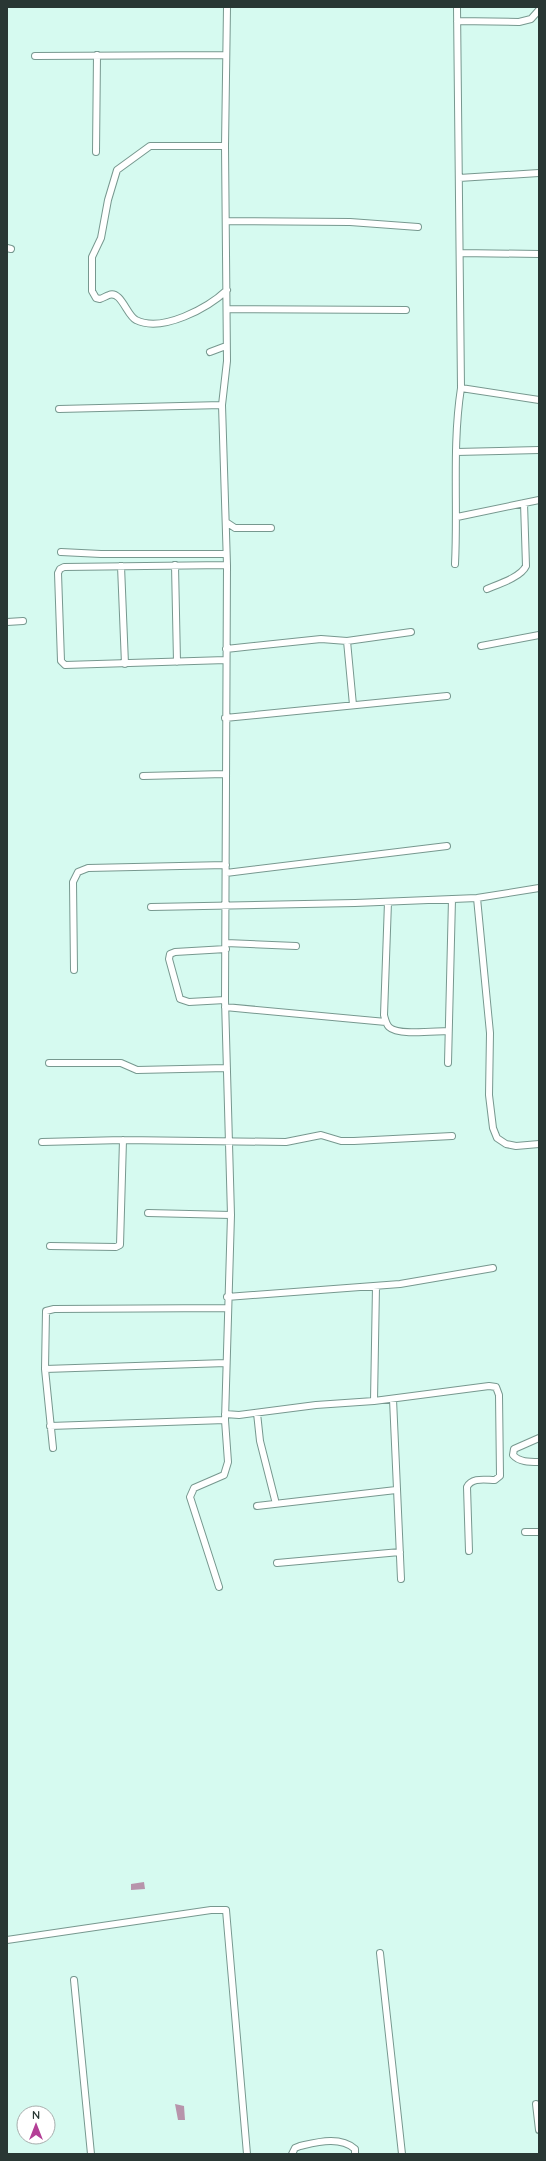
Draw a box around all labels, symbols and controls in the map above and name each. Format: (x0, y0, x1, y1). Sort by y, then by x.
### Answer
north arrow (16, 2105, 56, 2145)
text: N (32, 2108, 40, 2122)

